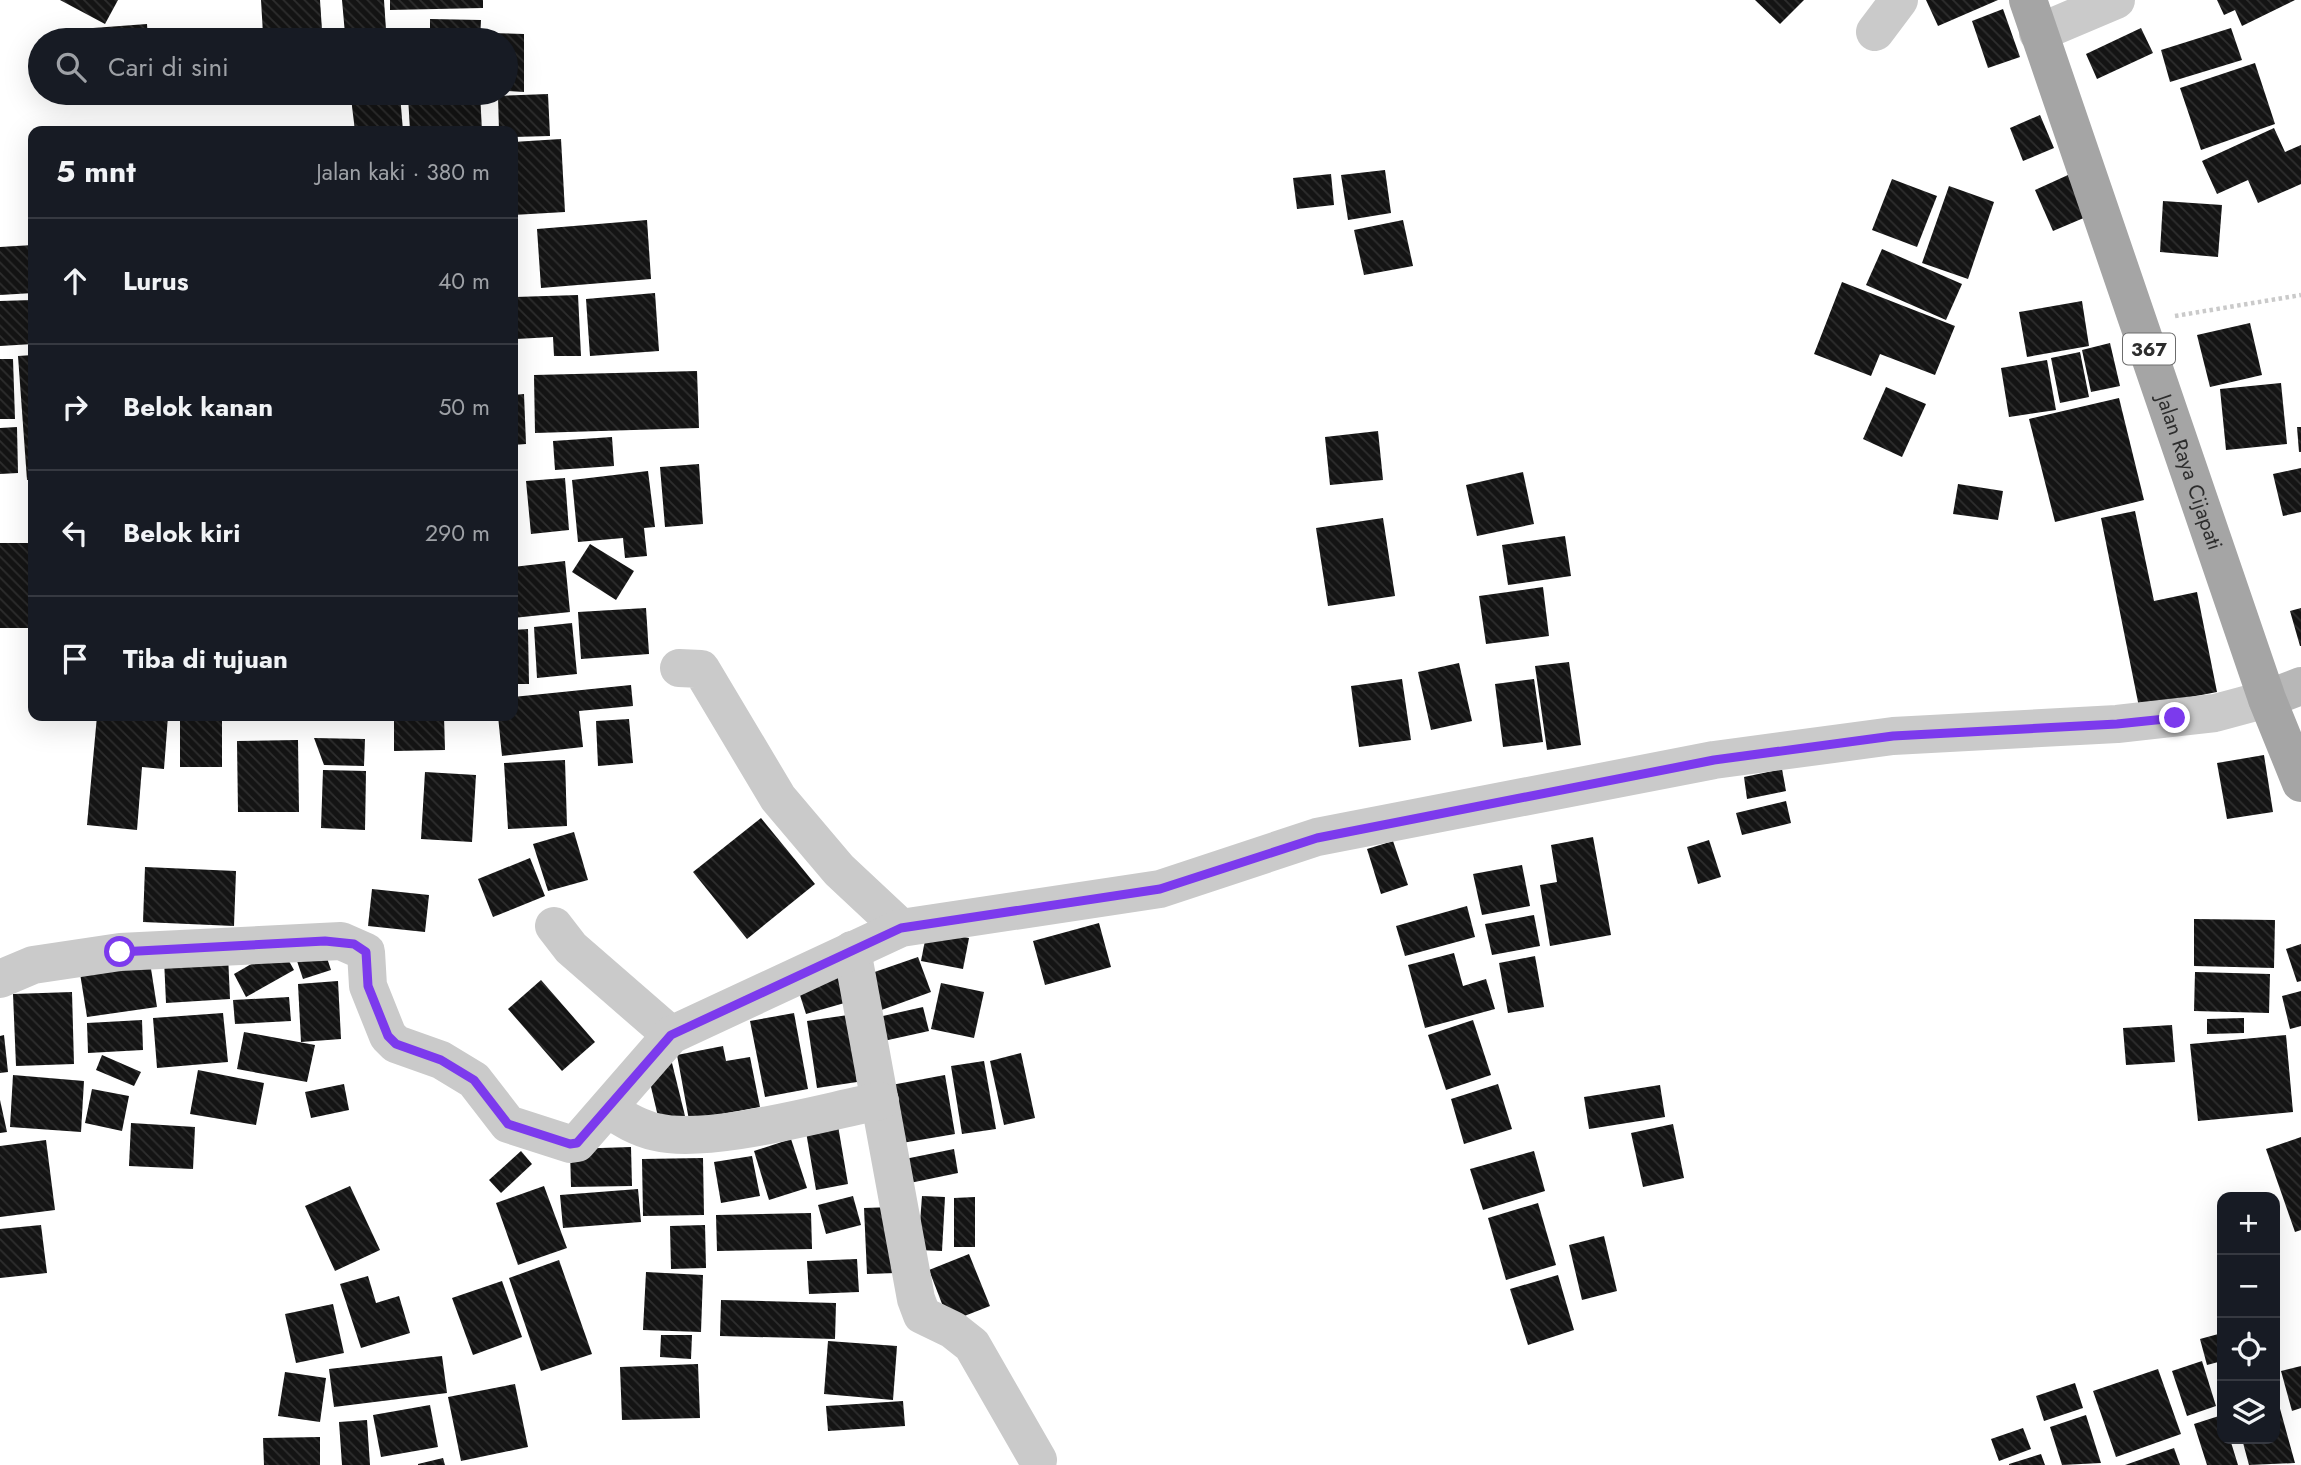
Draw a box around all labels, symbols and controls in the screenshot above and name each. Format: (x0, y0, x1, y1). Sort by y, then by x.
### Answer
search box (28, 28, 518, 105)
icon: search (52, 48, 90, 86)
text: Cari di sini (108, 48, 229, 86)
text: 5 mnt (56, 150, 136, 193)
text: Jalan kaki · 380 m (316, 155, 490, 189)
icon: ahead (56, 262, 94, 300)
text: Lurus (123, 262, 189, 300)
text: 40 m (438, 264, 490, 298)
road number: 367 (2123, 334, 2175, 364)
street label: Jalan Raya Cijapati (2148, 387, 2230, 554)
icon: right (56, 388, 94, 426)
text: Belok kanan (123, 388, 273, 426)
text: 50 m (438, 390, 490, 424)
icon: left (56, 514, 94, 552)
text: Belok kiri (123, 514, 240, 552)
text: 290 m (425, 516, 490, 550)
icon: arrive (56, 640, 94, 678)
text: Tiba di tujuan (123, 640, 288, 678)
route end (2159, 702, 2190, 733)
route start (104, 936, 135, 967)
map controls (2217, 1192, 2280, 1444)
button: + (2217, 1192, 2280, 1255)
button: − (2217, 1255, 2280, 1318)
button: locate (2217, 1318, 2280, 1381)
button: layers (2217, 1381, 2280, 1444)

